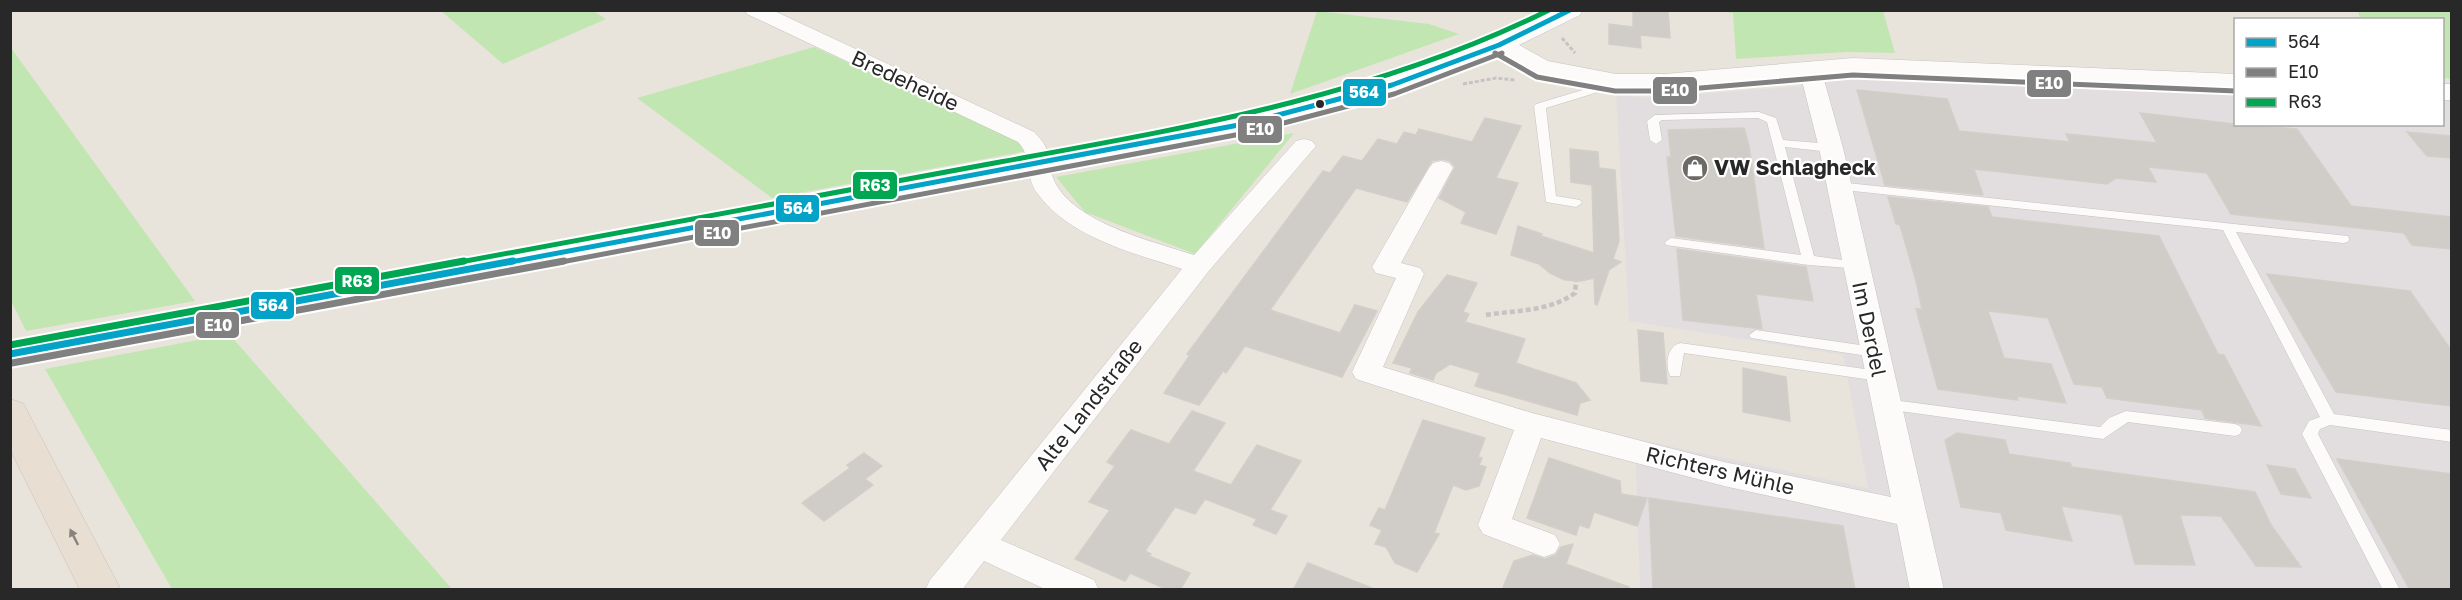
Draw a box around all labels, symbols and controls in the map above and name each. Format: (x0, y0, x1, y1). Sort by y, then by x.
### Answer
legend (2234, 18, 2444, 126)
text: 564 (2288, 30, 2320, 52)
street label: Bredeheide (848, 44, 963, 116)
text: E10 (2288, 60, 2319, 82)
line badge: E10 (2026, 69, 2072, 98)
text: E10 (2035, 73, 2063, 93)
line badge: E10 (1652, 76, 1698, 105)
line badge: 564 (1342, 78, 1387, 107)
text: E10 (1661, 80, 1689, 100)
text: 564 (1349, 82, 1379, 102)
text: R63 (2288, 90, 2322, 112)
unlabelled marker (1314, 98, 1326, 110)
line badge: E10 (1237, 115, 1283, 144)
text: E10 (1246, 119, 1274, 139)
shop icon: VW Schlagheck (1680, 153, 1710, 183)
place label: VW Schlagheck (1714, 154, 1876, 180)
line badge: R63 (852, 171, 898, 200)
text: R63 (859, 175, 891, 195)
line badge: 564 (775, 194, 820, 223)
text: 564 (783, 198, 813, 218)
line badge: E10 (694, 219, 740, 247)
text: E10 (703, 223, 731, 243)
line badge: R63 (334, 266, 380, 295)
text: R63 (341, 271, 373, 291)
street label: Im Derdel (1847, 279, 1893, 379)
line badge: 564 (250, 291, 295, 320)
text: 564 (258, 295, 288, 315)
line badge: E10 (195, 311, 240, 339)
text: E10 (204, 315, 232, 335)
street label: Alte Landstraße (1029, 334, 1148, 475)
street label: Richters Mühle (1643, 440, 1797, 500)
one-way arrow (69, 529, 79, 546)

